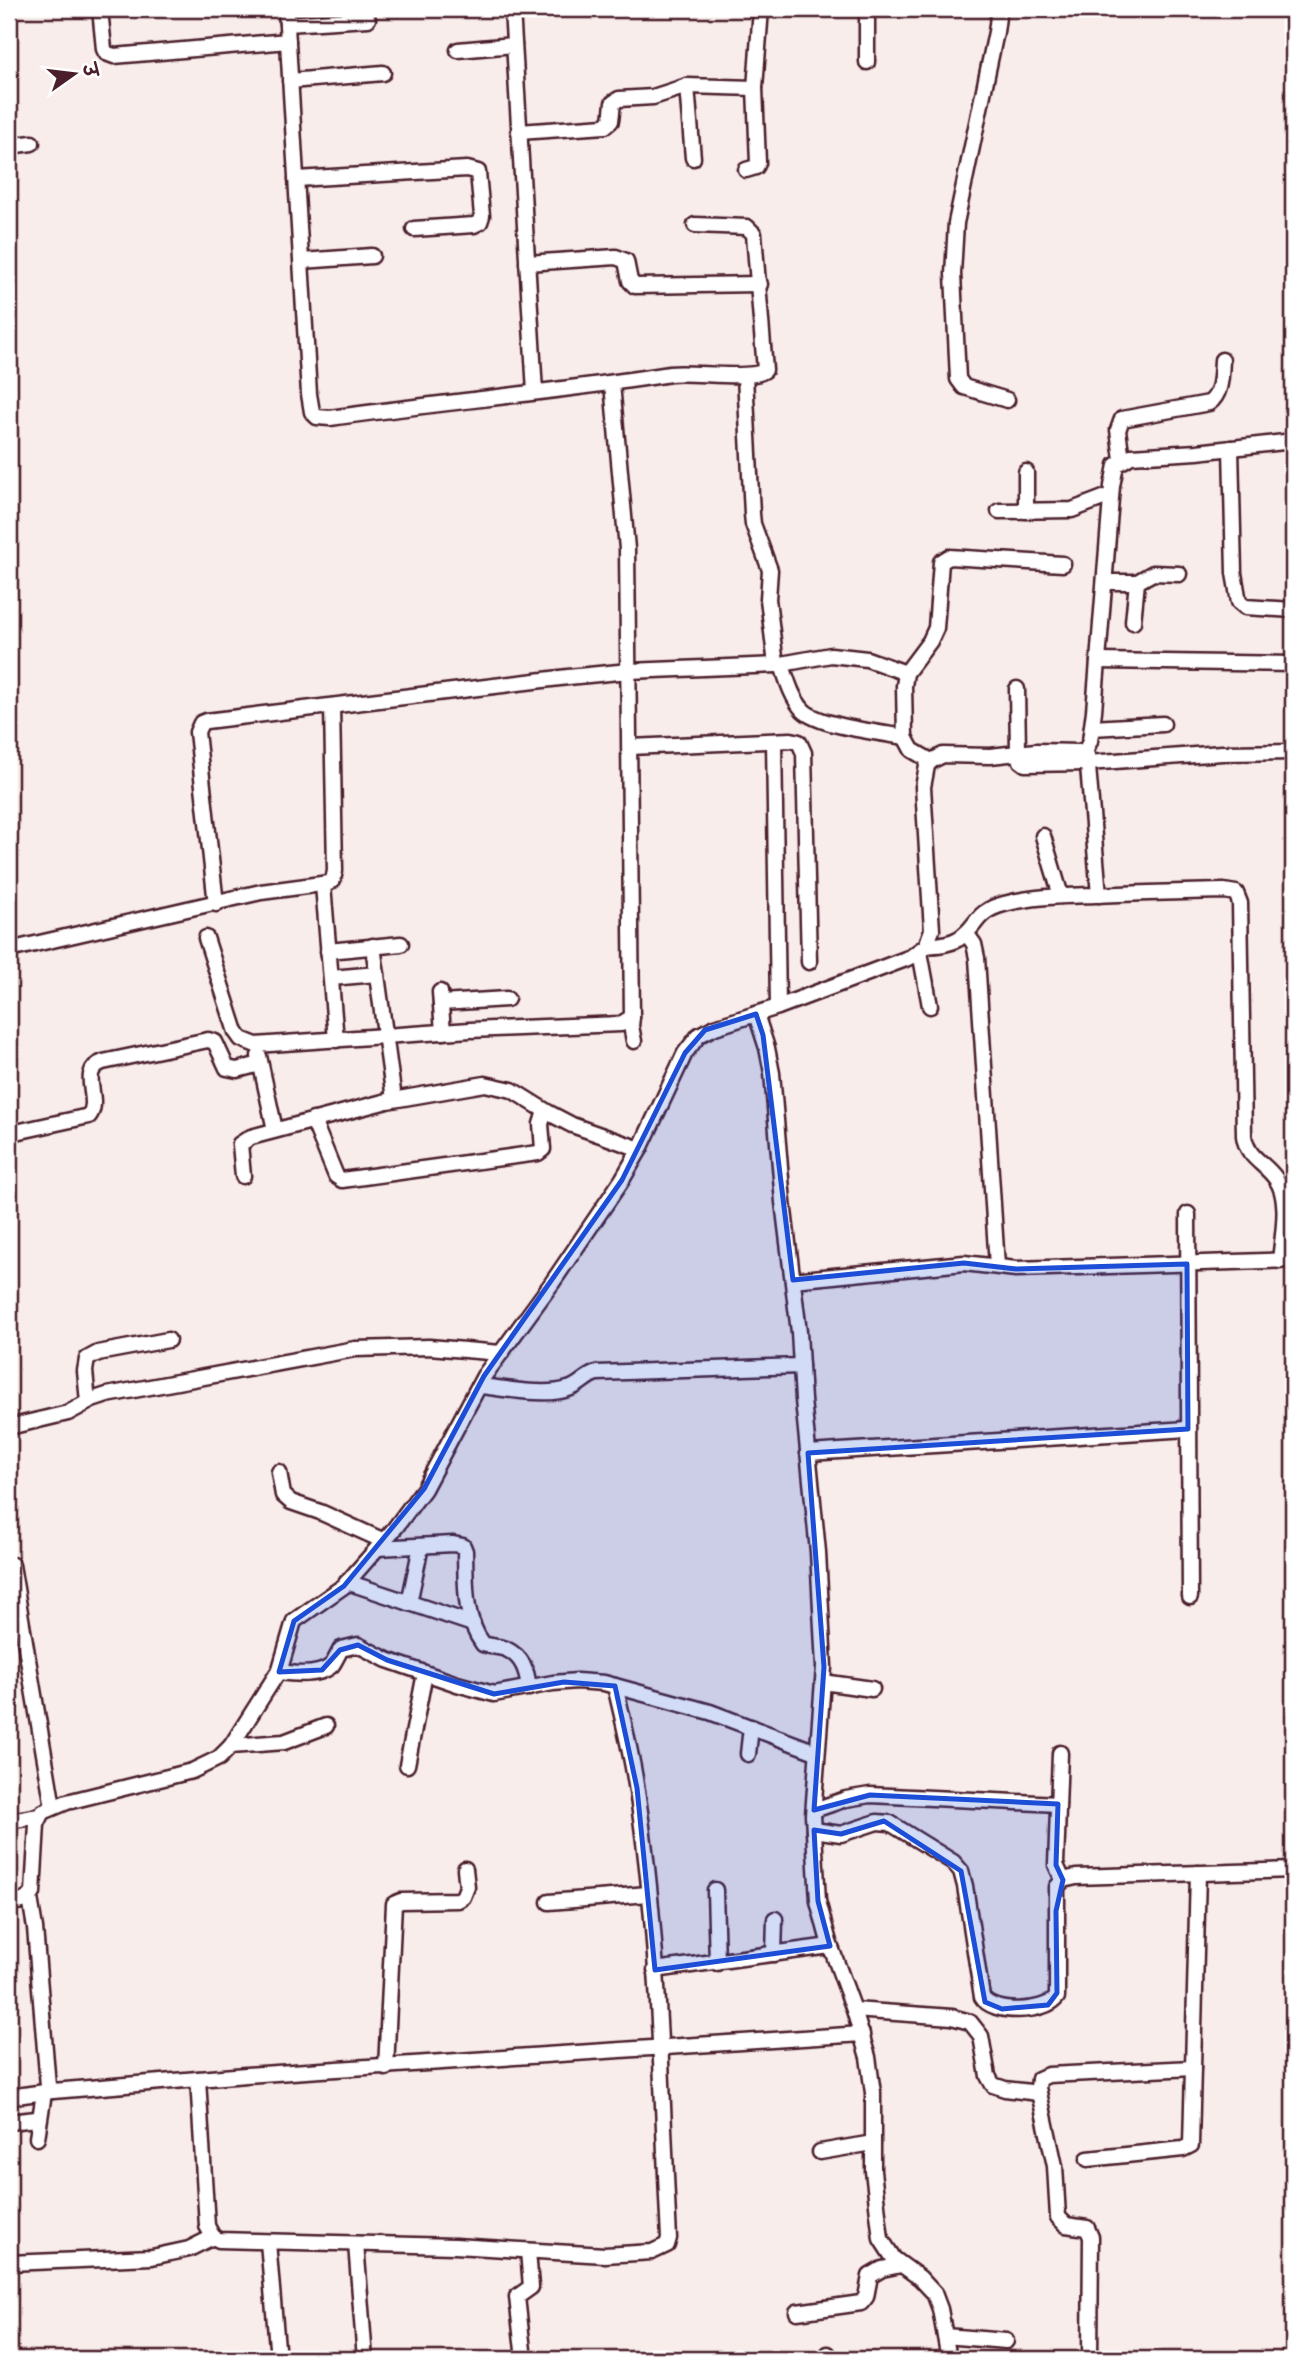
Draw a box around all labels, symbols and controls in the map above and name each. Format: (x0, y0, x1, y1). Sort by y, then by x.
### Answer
north arrow (38, 38, 108, 108)
text: उ (72, 58, 108, 82)

